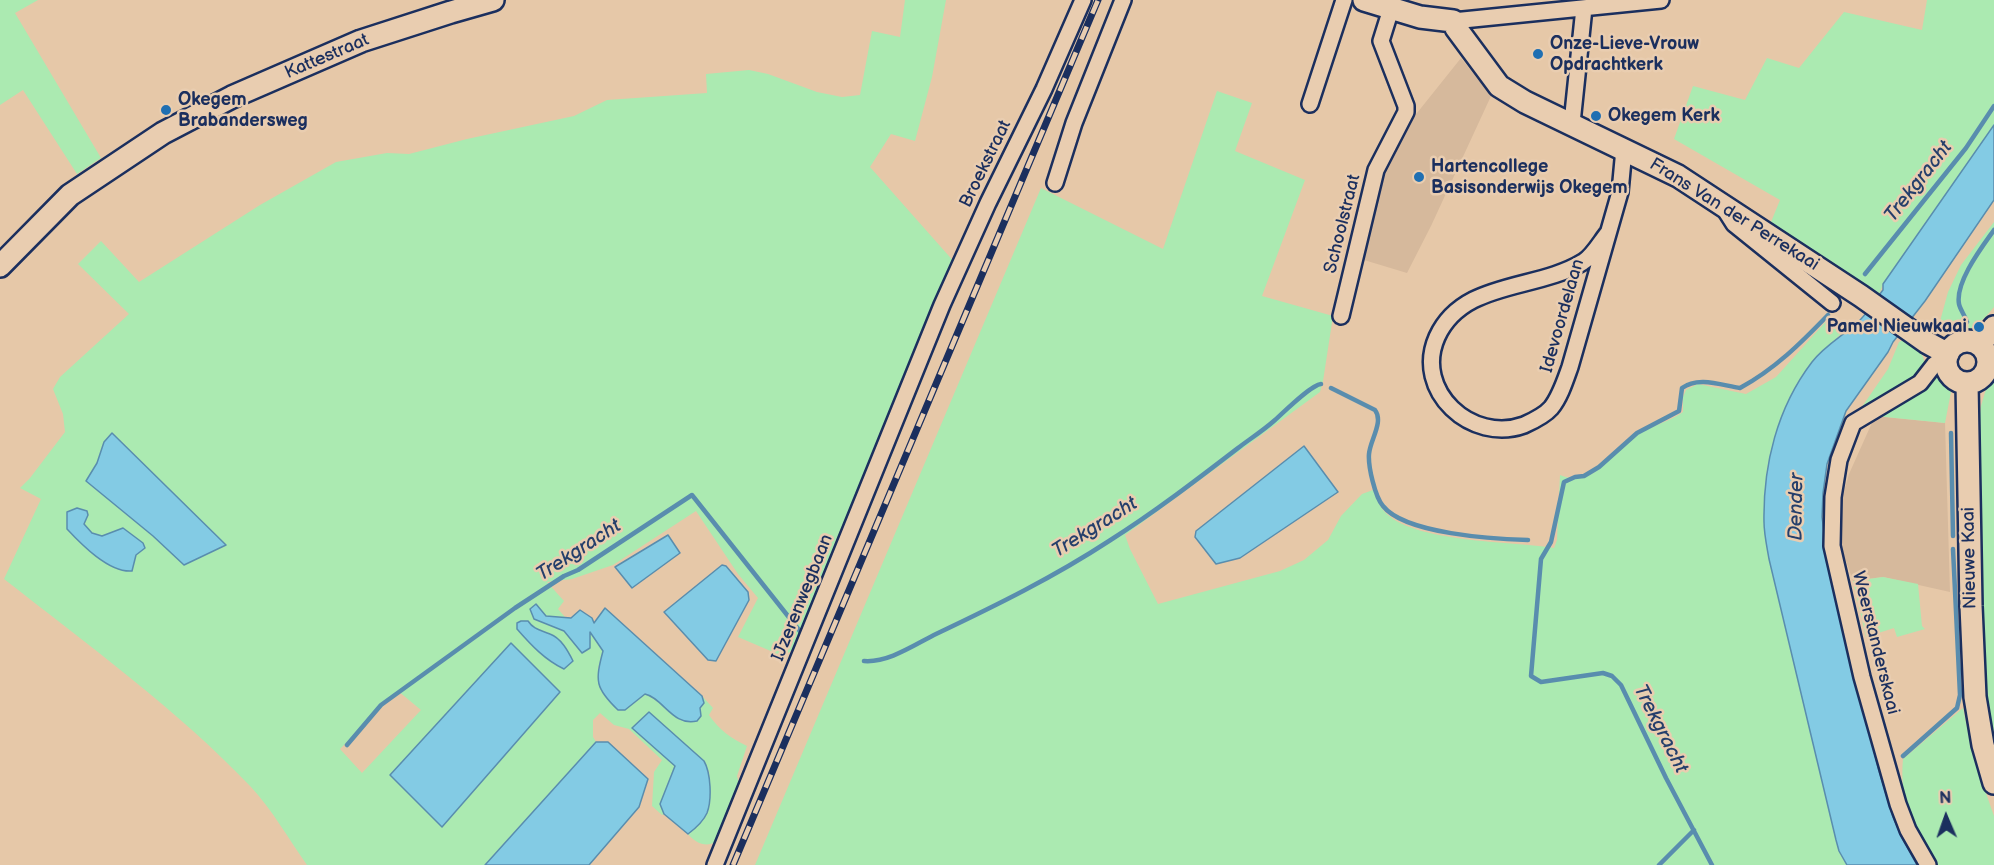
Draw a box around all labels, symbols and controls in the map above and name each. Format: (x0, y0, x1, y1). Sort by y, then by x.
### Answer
street label: Kattestraat (282, 30, 372, 84)
place label: Onze-Lieve-Vrouw Opdrachtkerk (1550, 33, 1699, 76)
marker: Onze-Lieve-Vrouw Opdrachtkerk (1531, 47, 1545, 61)
place label: Okegem Brabandersweg (178, 89, 308, 132)
marker: Okegem Brabandersweg (159, 103, 173, 117)
place label: Okegem Kerk (1608, 105, 1720, 127)
marker: Okegem Kerk (1589, 109, 1603, 123)
street label: Broekstraat (956, 117, 1016, 211)
water label: Trekgracht (1880, 137, 1958, 227)
street label: Frans Van der Perrekaai (1645, 154, 1823, 276)
place label: Hartencollege Basisonderwijs Okegem (1431, 156, 1628, 198)
marker: Hartencollege Basisonderwijs Okegem (1412, 170, 1426, 184)
street label: Schoolstraat (1320, 172, 1366, 276)
street label: Idevoordelaan (1537, 257, 1589, 375)
place label: Pamel Nieuwkaai (1827, 316, 1967, 338)
marker: Pamel Nieuwkaai (1972, 320, 1986, 334)
water label: Dender (1784, 473, 1810, 541)
water label: Trekgracht (1048, 492, 1142, 564)
street label: Nieuwe Kaai (1958, 507, 1982, 609)
water label: Trekgracht (532, 515, 626, 587)
street label: IJzerenwegbaan (768, 531, 838, 665)
street label: Weerstanderskaai (1847, 569, 1903, 717)
water label: Trekgracht (1627, 681, 1693, 777)
north arrow (1916, 787, 1976, 847)
text: N (1939, 789, 1952, 808)

